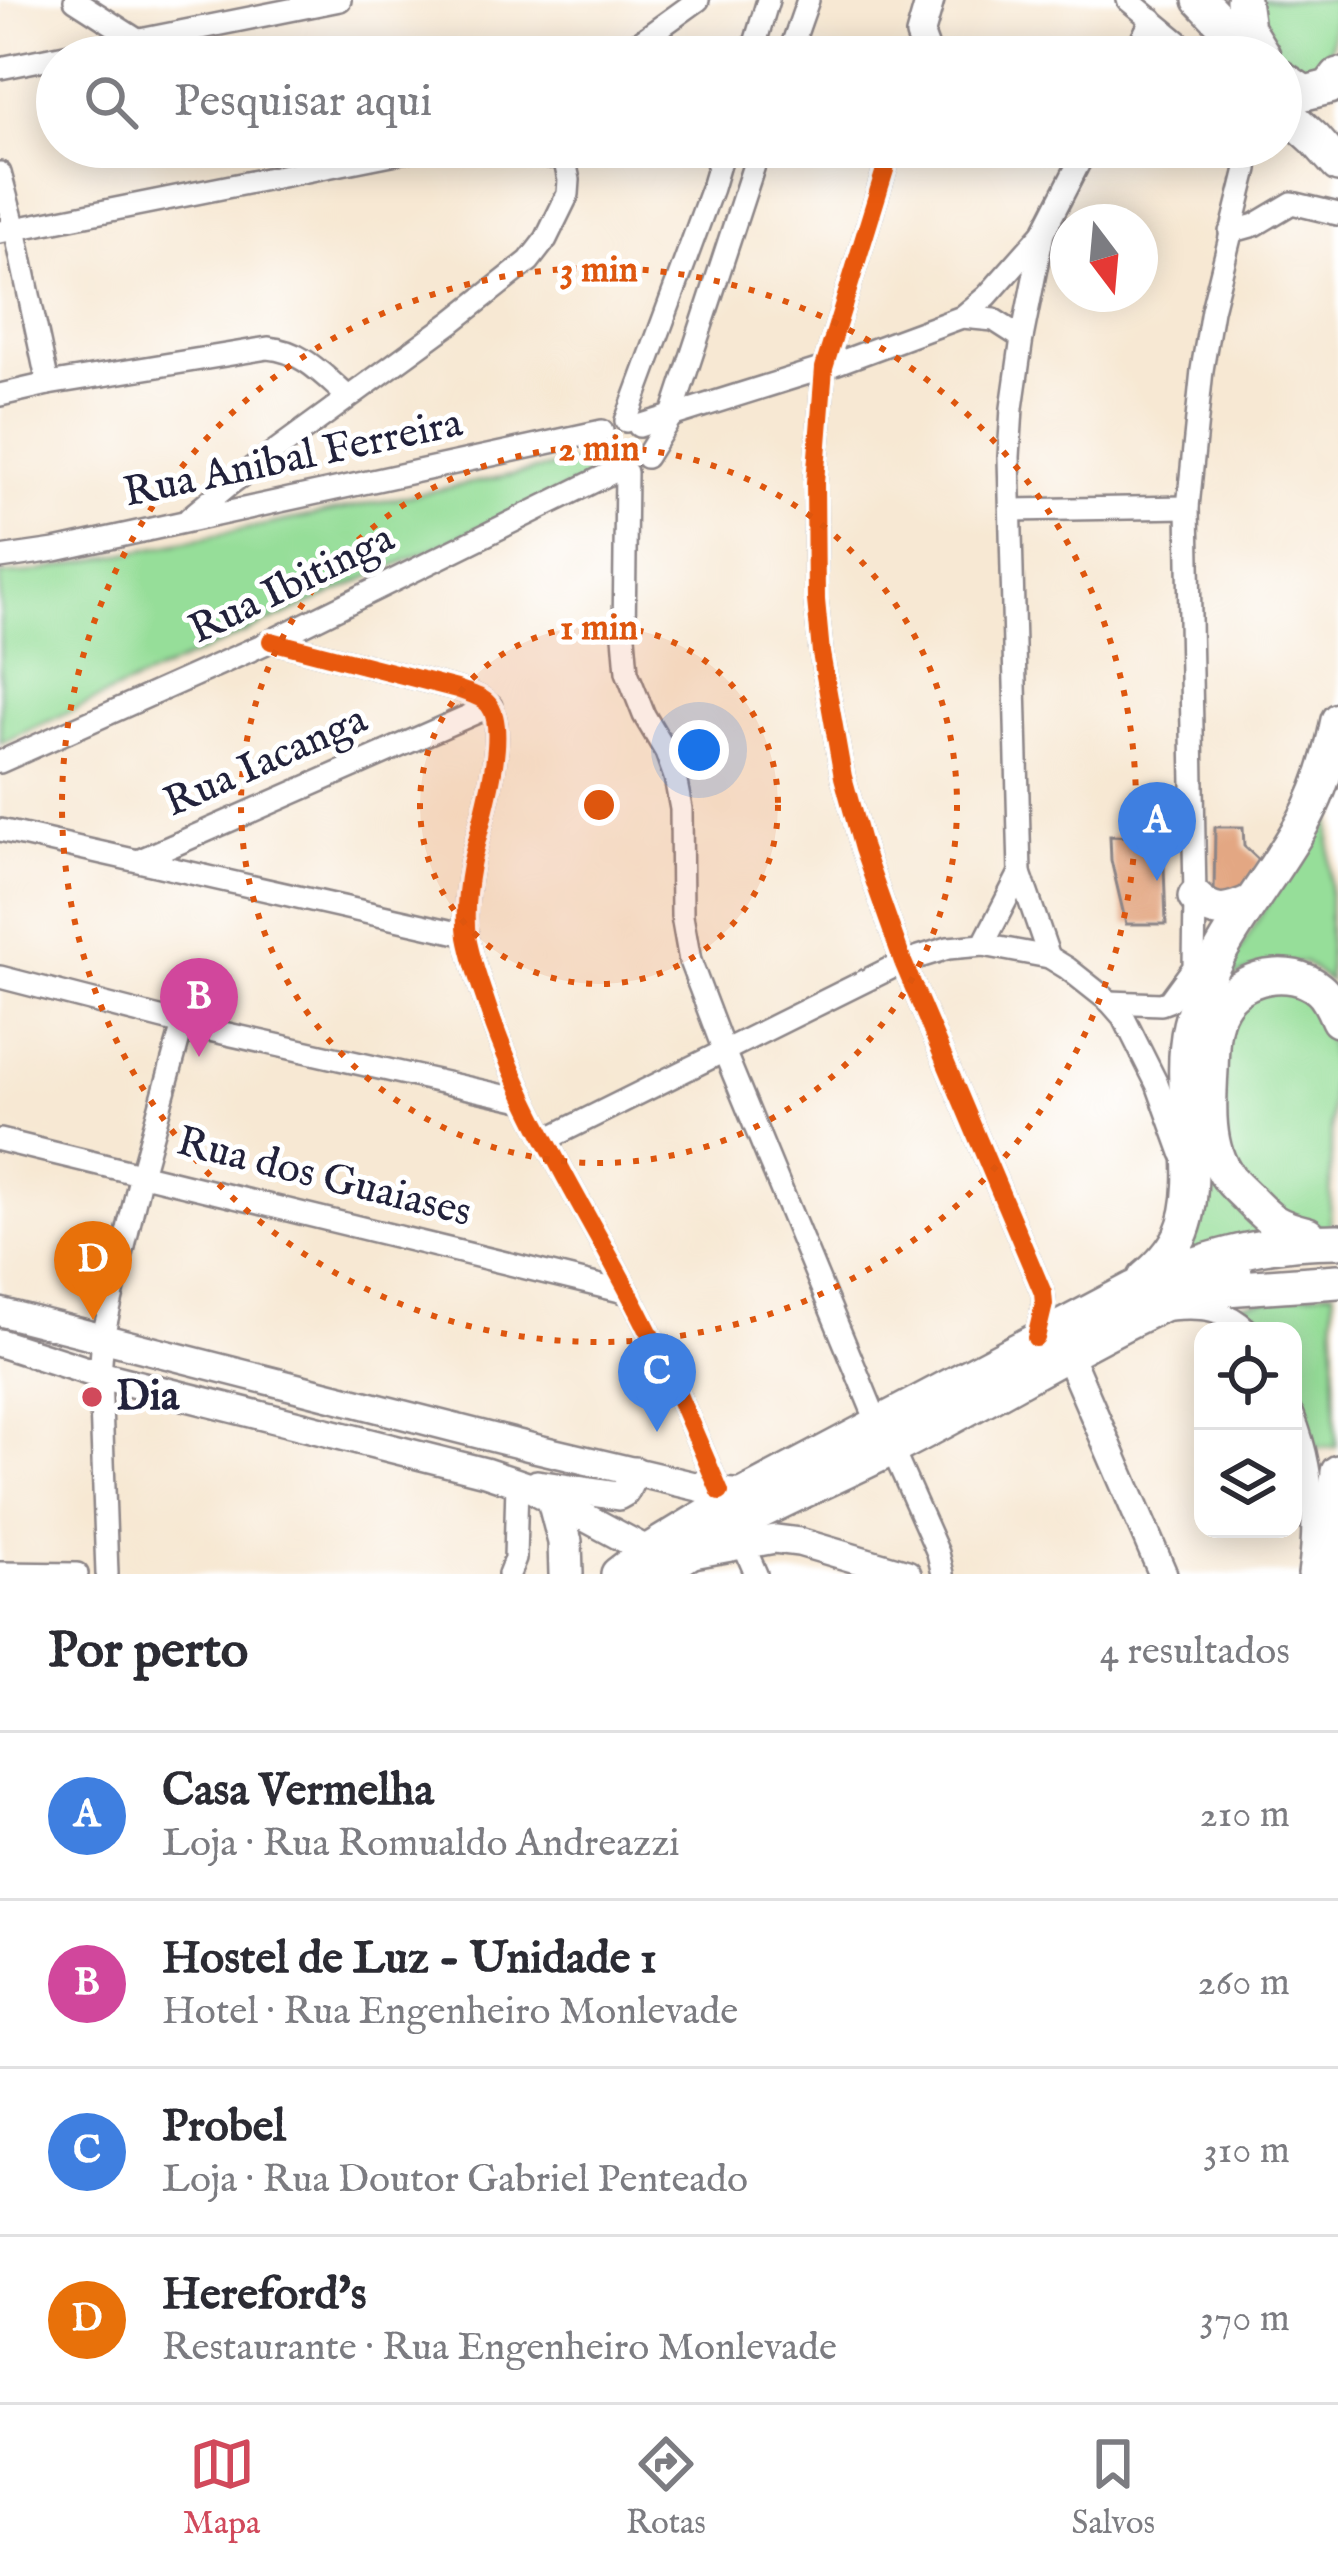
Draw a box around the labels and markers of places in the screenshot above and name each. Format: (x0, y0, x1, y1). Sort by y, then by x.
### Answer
pin: A (1118, 782, 1196, 881)
centre of rings (578, 784, 620, 826)
pin: B (160, 958, 238, 1057)
pin: D (54, 1221, 132, 1320)
pin: C (618, 1333, 696, 1432)
place label: Dia (116, 1371, 180, 1424)
marker: Dia (79, 1384, 105, 1410)

